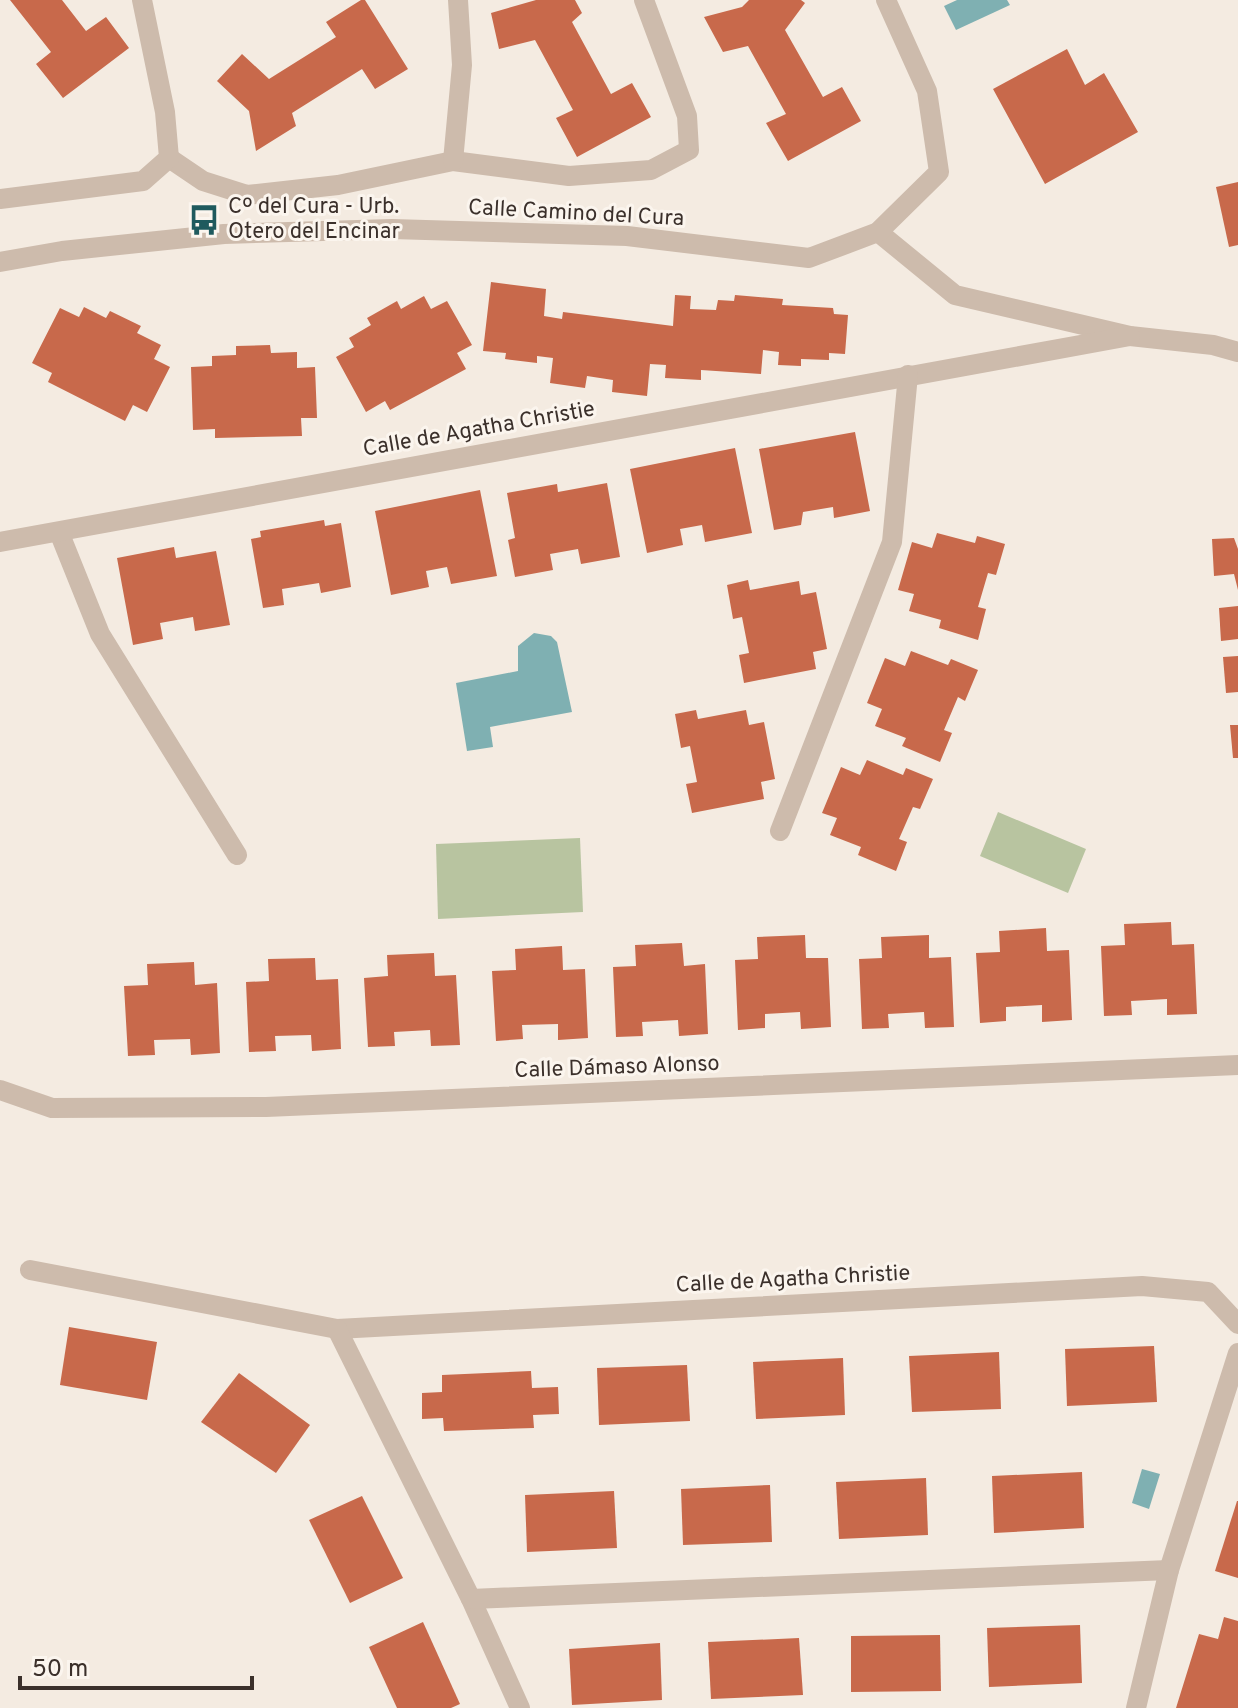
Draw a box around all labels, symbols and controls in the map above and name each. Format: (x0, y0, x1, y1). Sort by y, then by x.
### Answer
place label: Cº del Cura - Urb. Otero del Encinar (228, 194, 401, 246)
street label: Calle Camino del Cura (467, 195, 685, 233)
bus stop icon: Cº del Cura - Urb. Otero del Encinar (187, 203, 221, 237)
street label: Calle de Agatha Christie (361, 396, 597, 464)
street label: Calle Dámaso Alonso (514, 1051, 720, 1085)
street label: Calle de Agatha Christie (675, 1260, 911, 1300)
scale bar (20, 1640, 252, 1690)
text: 50 m (32, 1655, 88, 1685)

